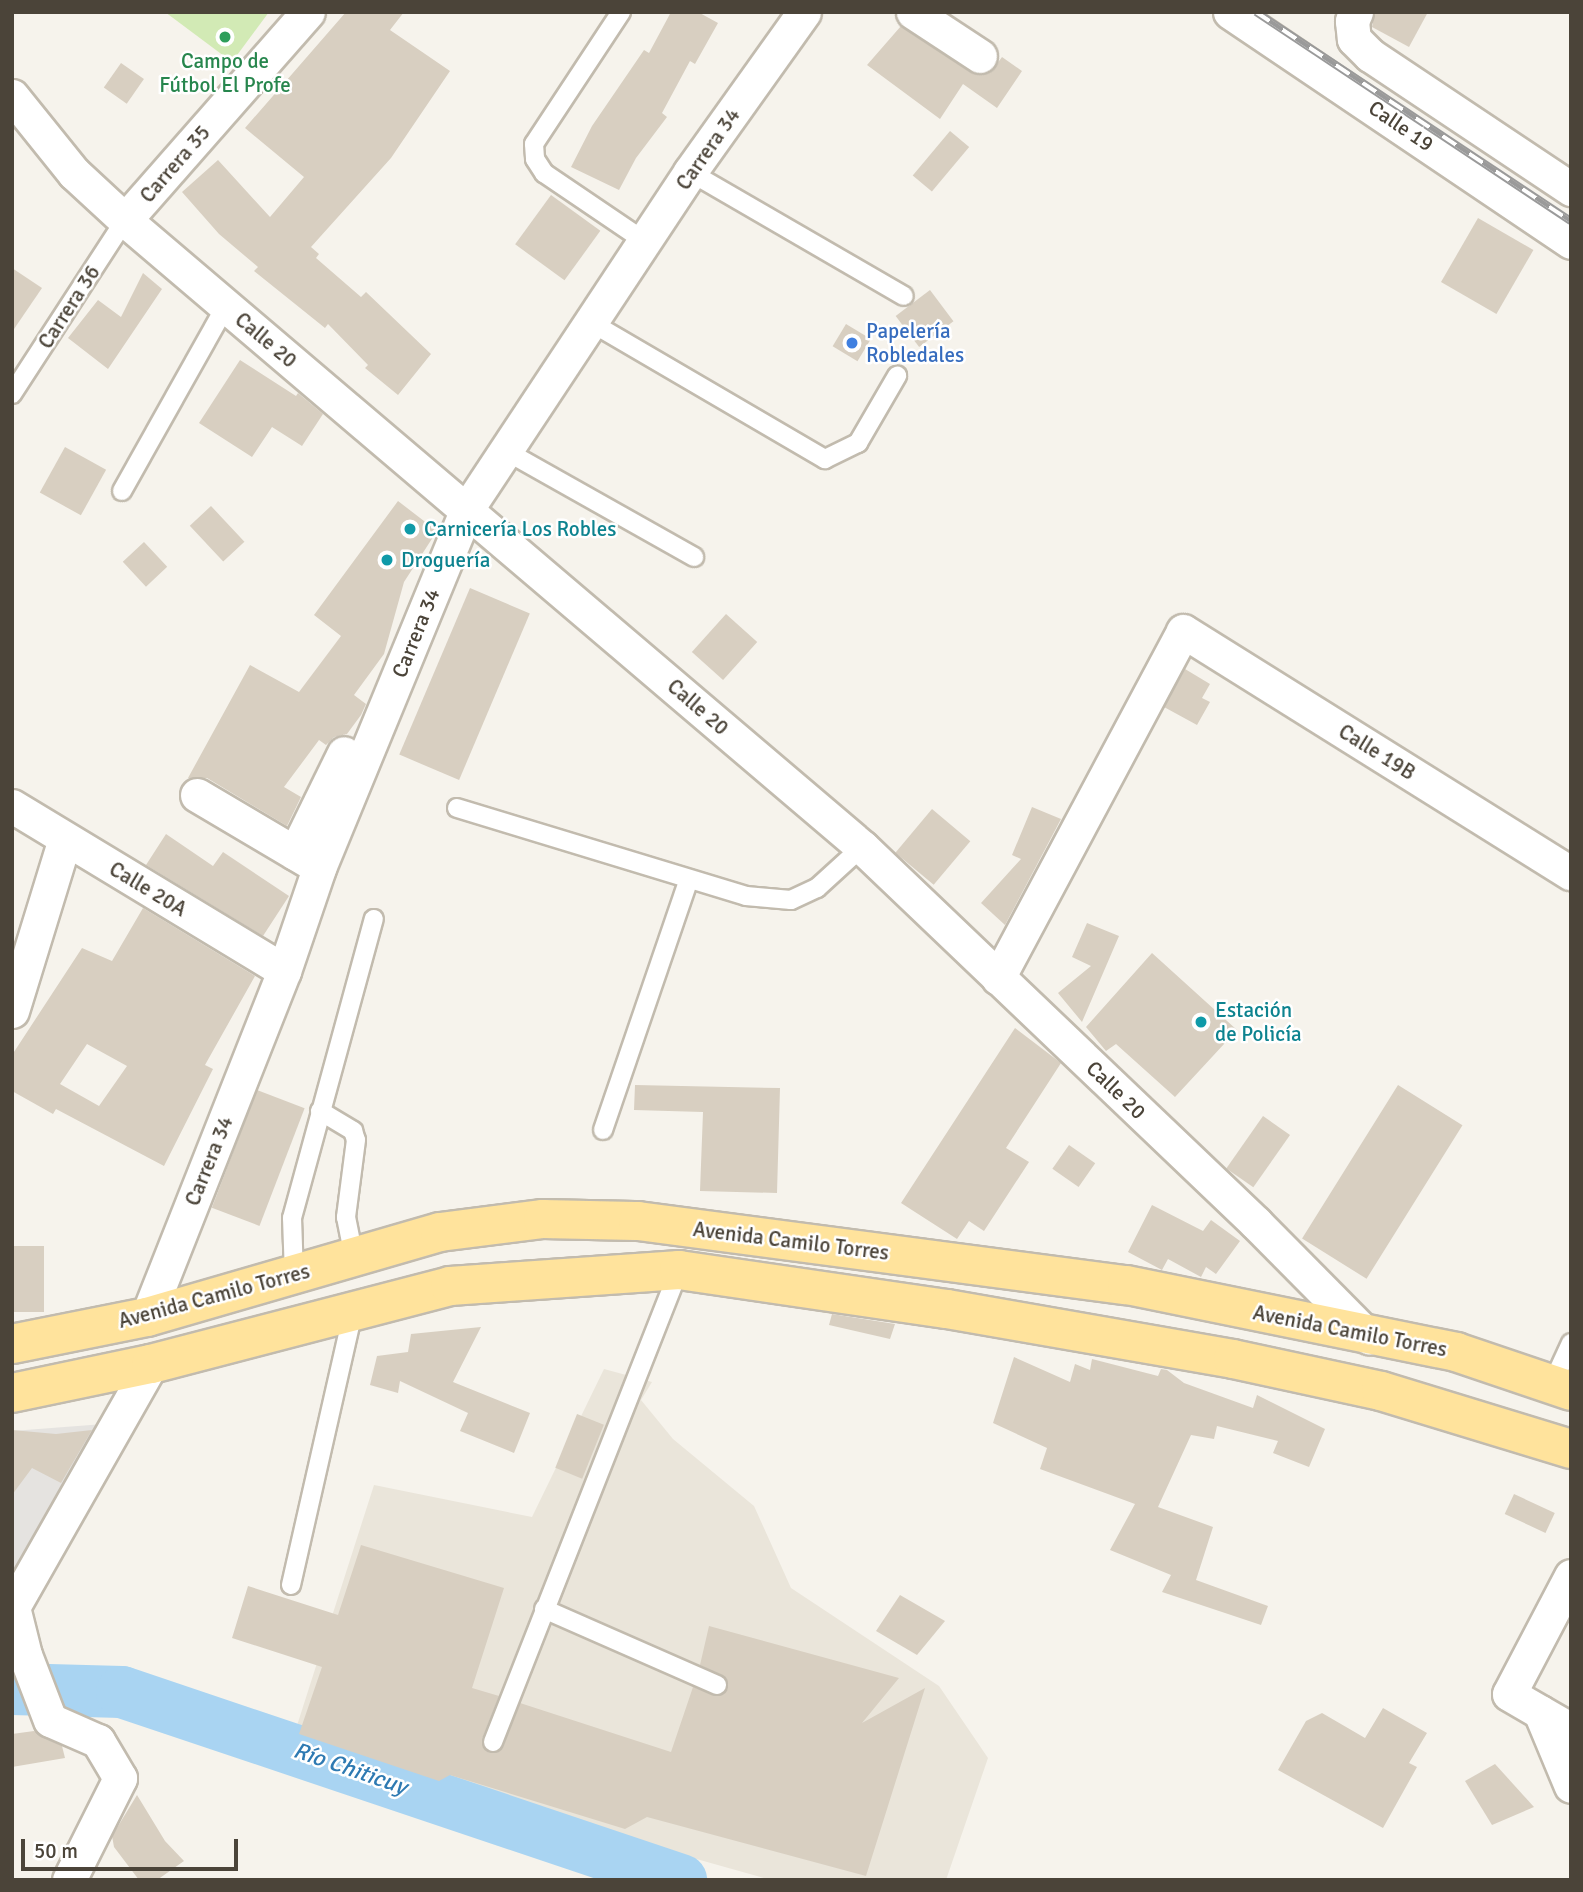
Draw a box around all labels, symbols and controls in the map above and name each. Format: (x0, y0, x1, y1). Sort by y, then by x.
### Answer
marker: Campo de Fútbol El Profe (217, 29, 233, 45)
place label: Campo de Fútbol El Profe (159, 48, 291, 98)
street label: Calle 19 (1364, 95, 1438, 157)
street label: Carrera 34 (671, 103, 745, 195)
street label: Carrera 35 (135, 120, 215, 208)
street label: Carrera 36 (33, 261, 105, 353)
street label: Calle 20 (230, 307, 302, 373)
place label: Papelería Robledales (866, 318, 964, 368)
marker: Papelería Robledales (844, 335, 860, 351)
place label: Carnicería Los Robles (424, 516, 617, 542)
marker: Carnicería Los Robles (402, 521, 418, 537)
place label: Droguería (401, 547, 490, 573)
marker: Droguería (379, 552, 395, 568)
street label: Carrera 34 (387, 585, 445, 681)
street label: Calle 20 (662, 674, 734, 740)
street label: Calle 19B (1334, 719, 1420, 785)
street label: Calle 20A (105, 856, 191, 922)
place label: Estación de Policía (1215, 997, 1302, 1047)
marker: Estación de Policía (1193, 1014, 1209, 1030)
street label: Calle 20 (1081, 1056, 1151, 1124)
street label: Carrera 34 (180, 1113, 238, 1209)
street label: Avenida Camilo Torres (692, 1216, 890, 1266)
street label: Avenida Camilo Torres (116, 1258, 312, 1334)
street label: Avenida Camilo Torres (1251, 1300, 1449, 1362)
water label: Río Chiticuy (290, 1737, 410, 1801)
scale bar (24, 1826, 242, 1870)
text: 50 m (34, 1838, 78, 1864)

